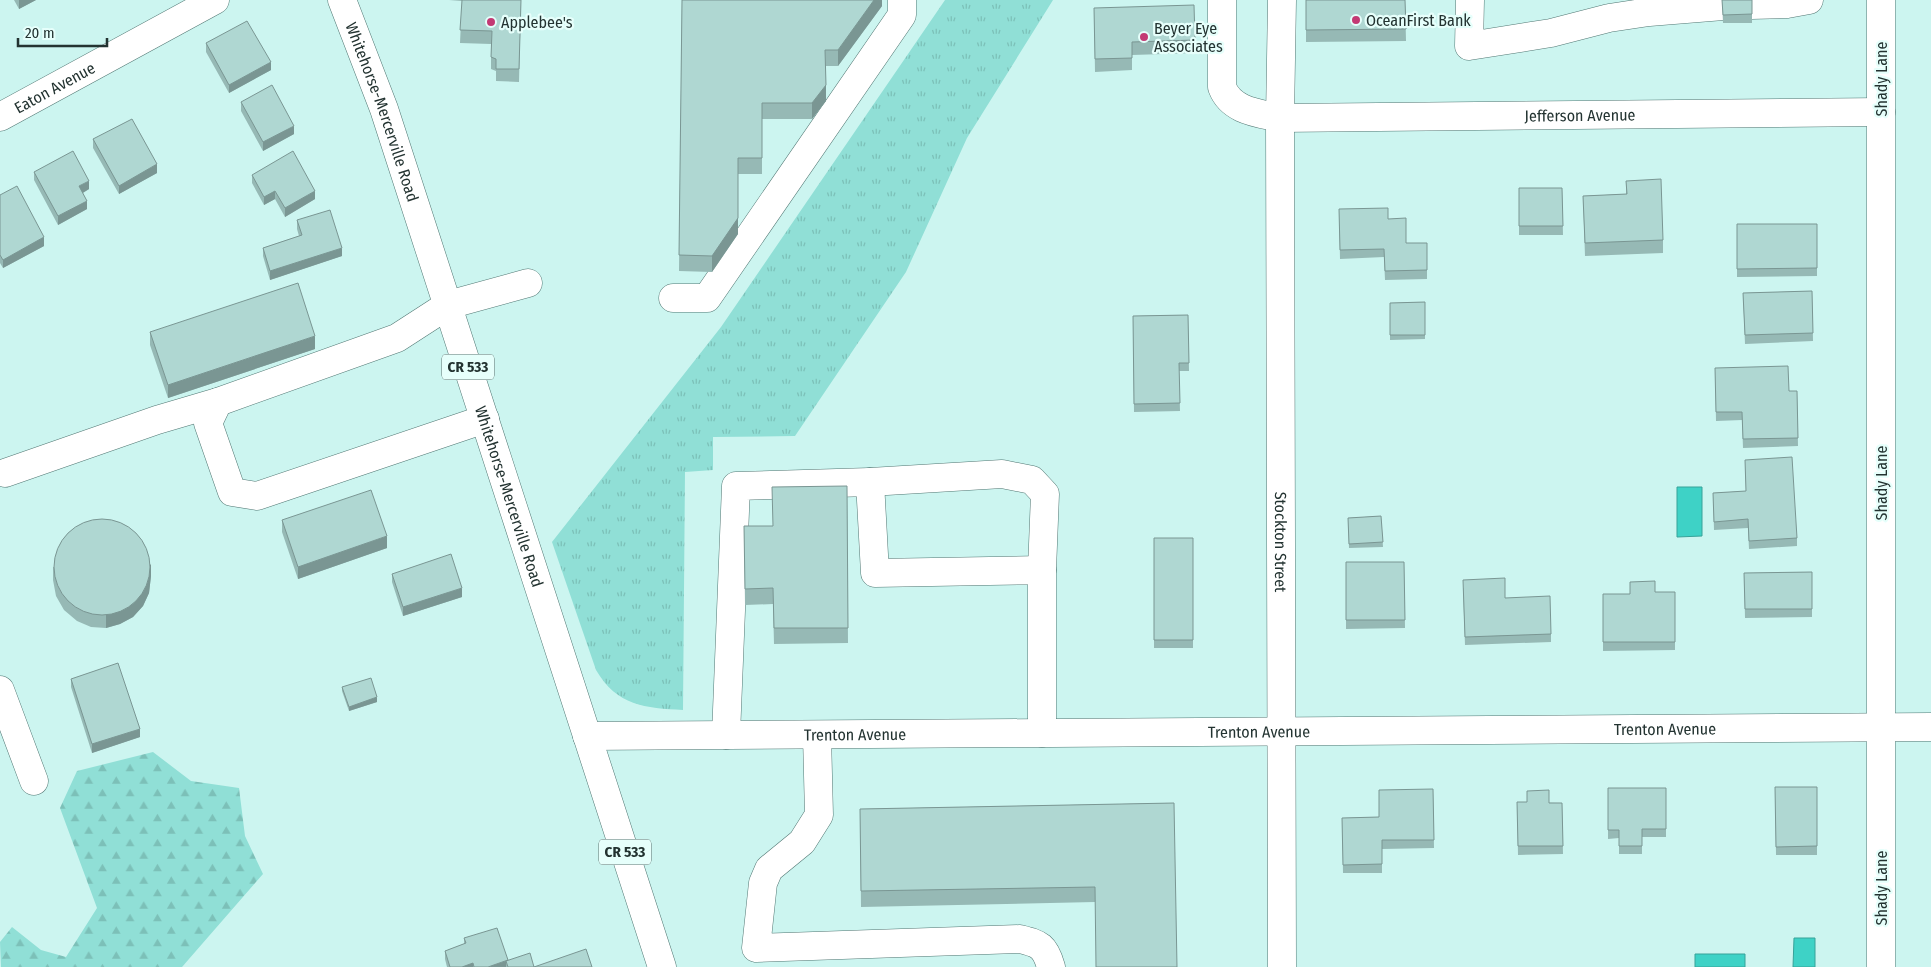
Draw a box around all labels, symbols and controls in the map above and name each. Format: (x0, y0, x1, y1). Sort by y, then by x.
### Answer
place label: OceanFirst Bank (1366, 11, 1471, 30)
place label: Applebee's (501, 13, 573, 32)
marker: OceanFirst Bank (1350, 14, 1362, 26)
scale bar (18, 15, 106, 47)
marker: Applebee's (485, 16, 497, 28)
street label: Whitehorse-Mercerville Road (342, 19, 423, 204)
place label: Beyer Eye Associates (1154, 19, 1223, 56)
text: 20 m (25, 24, 55, 42)
marker: Beyer Eye Associates (1138, 31, 1150, 43)
street label: Shady Lane (1872, 41, 1891, 116)
street label: Eaton Avenue (11, 58, 98, 117)
street label: Jefferson Avenue (1524, 105, 1636, 125)
road number: CR 533 (442, 354, 494, 380)
street label: Whitehorse-Mercerville Road (471, 403, 548, 589)
street label: Shady Lane (1872, 445, 1891, 520)
street label: Stockton Street (1271, 492, 1291, 593)
street label: Trenton Avenue (1614, 719, 1716, 739)
street label: Trenton Avenue (1208, 722, 1310, 741)
street label: Trenton Avenue (804, 724, 906, 744)
road number: CR 533 (599, 840, 651, 864)
street label: Shady Lane (1872, 850, 1891, 925)

